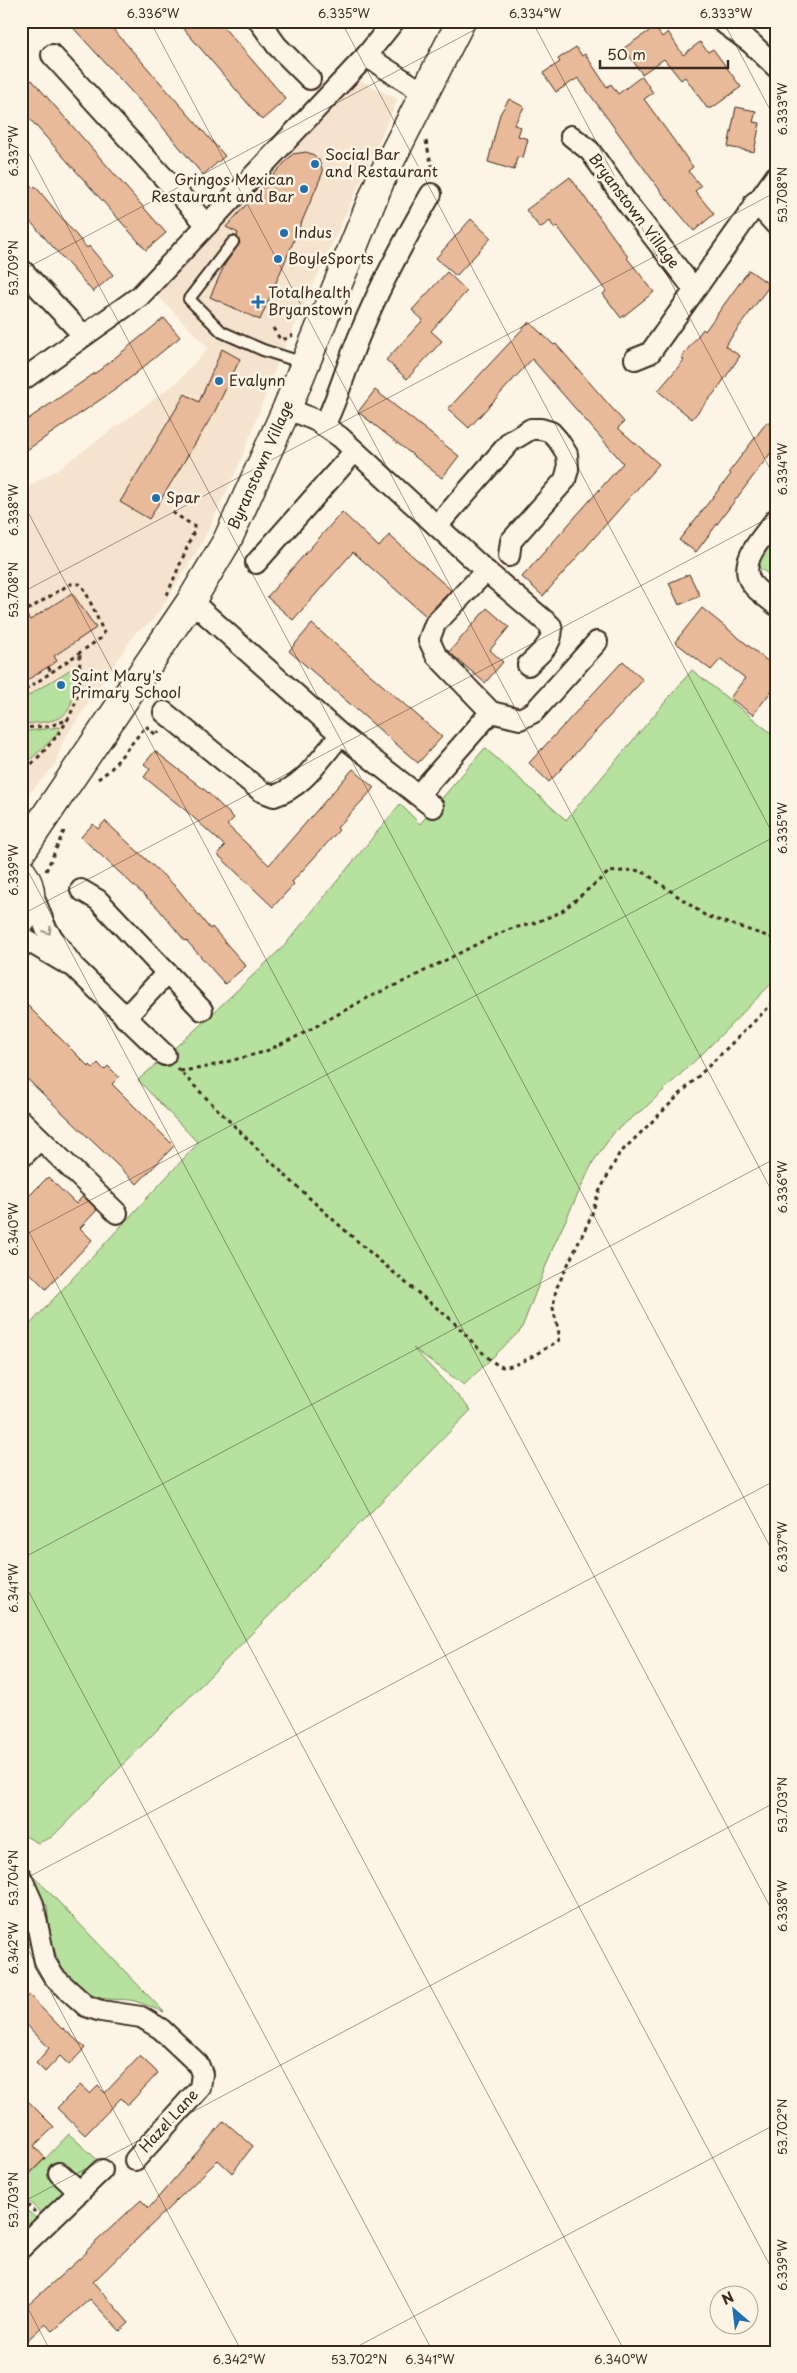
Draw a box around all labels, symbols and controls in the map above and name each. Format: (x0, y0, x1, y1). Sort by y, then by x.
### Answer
text: 6.336°W (127, 4, 180, 22)
text: 6.335°W (318, 4, 371, 22)
text: 6.334°W (509, 4, 562, 22)
text: 6.333°W (700, 4, 753, 22)
scale bar (600, 38, 727, 70)
text: 50 m (607, 42, 646, 65)
text: 6.333°W (773, 82, 791, 135)
text: 6.337°W (4, 125, 22, 177)
place label: Social Bar and Restaurant (325, 142, 438, 182)
street label: Bryanstown Village (584, 148, 686, 273)
marker: Social Bar and Restaurant (309, 158, 321, 170)
place label: Gringos Mexican Restaurant and Bar (151, 167, 294, 207)
text: 53.708°N (773, 167, 791, 223)
marker: Gringos Mexican Restaurant and Bar (298, 183, 310, 195)
place label: Indus (294, 220, 332, 243)
marker: Indus (278, 227, 290, 239)
text: 53.709°N (4, 240, 22, 296)
place label: BoyleSports (288, 246, 373, 269)
marker: BoyleSports (272, 253, 284, 265)
place label: Totalhealth Bryanstown (268, 280, 353, 320)
marker: Totalhealth Bryanstown (252, 296, 264, 308)
place label: Evalynn (229, 368, 286, 391)
marker: Evalynn (213, 375, 225, 387)
street label: Byranstown Village (221, 396, 298, 533)
text: 6.334°W (773, 442, 791, 495)
text: 6.338°W (4, 483, 22, 536)
place label: Spar (166, 485, 200, 508)
marker: Spar (150, 492, 162, 504)
text: 53.708°N (4, 562, 22, 618)
place label: Saint Mary's Primary School (71, 663, 181, 703)
marker: Saint Mary's Primary School (55, 679, 67, 691)
text: 6.335°W (773, 801, 791, 854)
text: 6.339°W (4, 844, 22, 896)
one-way arrow (42, 925, 51, 934)
text: 6.336°W (773, 1160, 791, 1213)
text: 6.340°W (4, 1202, 22, 1256)
text: 6.337°W (773, 1521, 791, 1573)
text: 6.341°W (4, 1563, 22, 1613)
text: 53.703°N (773, 1777, 791, 1833)
text: 53.704°N (4, 1850, 22, 1906)
text: 6.338°W (773, 1879, 791, 1932)
text: 6.342°W (4, 1921, 22, 1974)
street label: Hazel Lane (133, 2083, 203, 2157)
text: 53.702°N (773, 2099, 791, 2155)
text: 53.703°N (4, 2172, 22, 2228)
text: 6.339°W (773, 2239, 791, 2291)
north arrow (710, 2286, 760, 2336)
text: N (718, 2286, 737, 2310)
text: 6.342°W (213, 2350, 266, 2368)
text: 53.702°N (331, 2350, 387, 2368)
text: 6.341°W (405, 2350, 455, 2368)
text: 6.340°W (594, 2350, 648, 2368)

